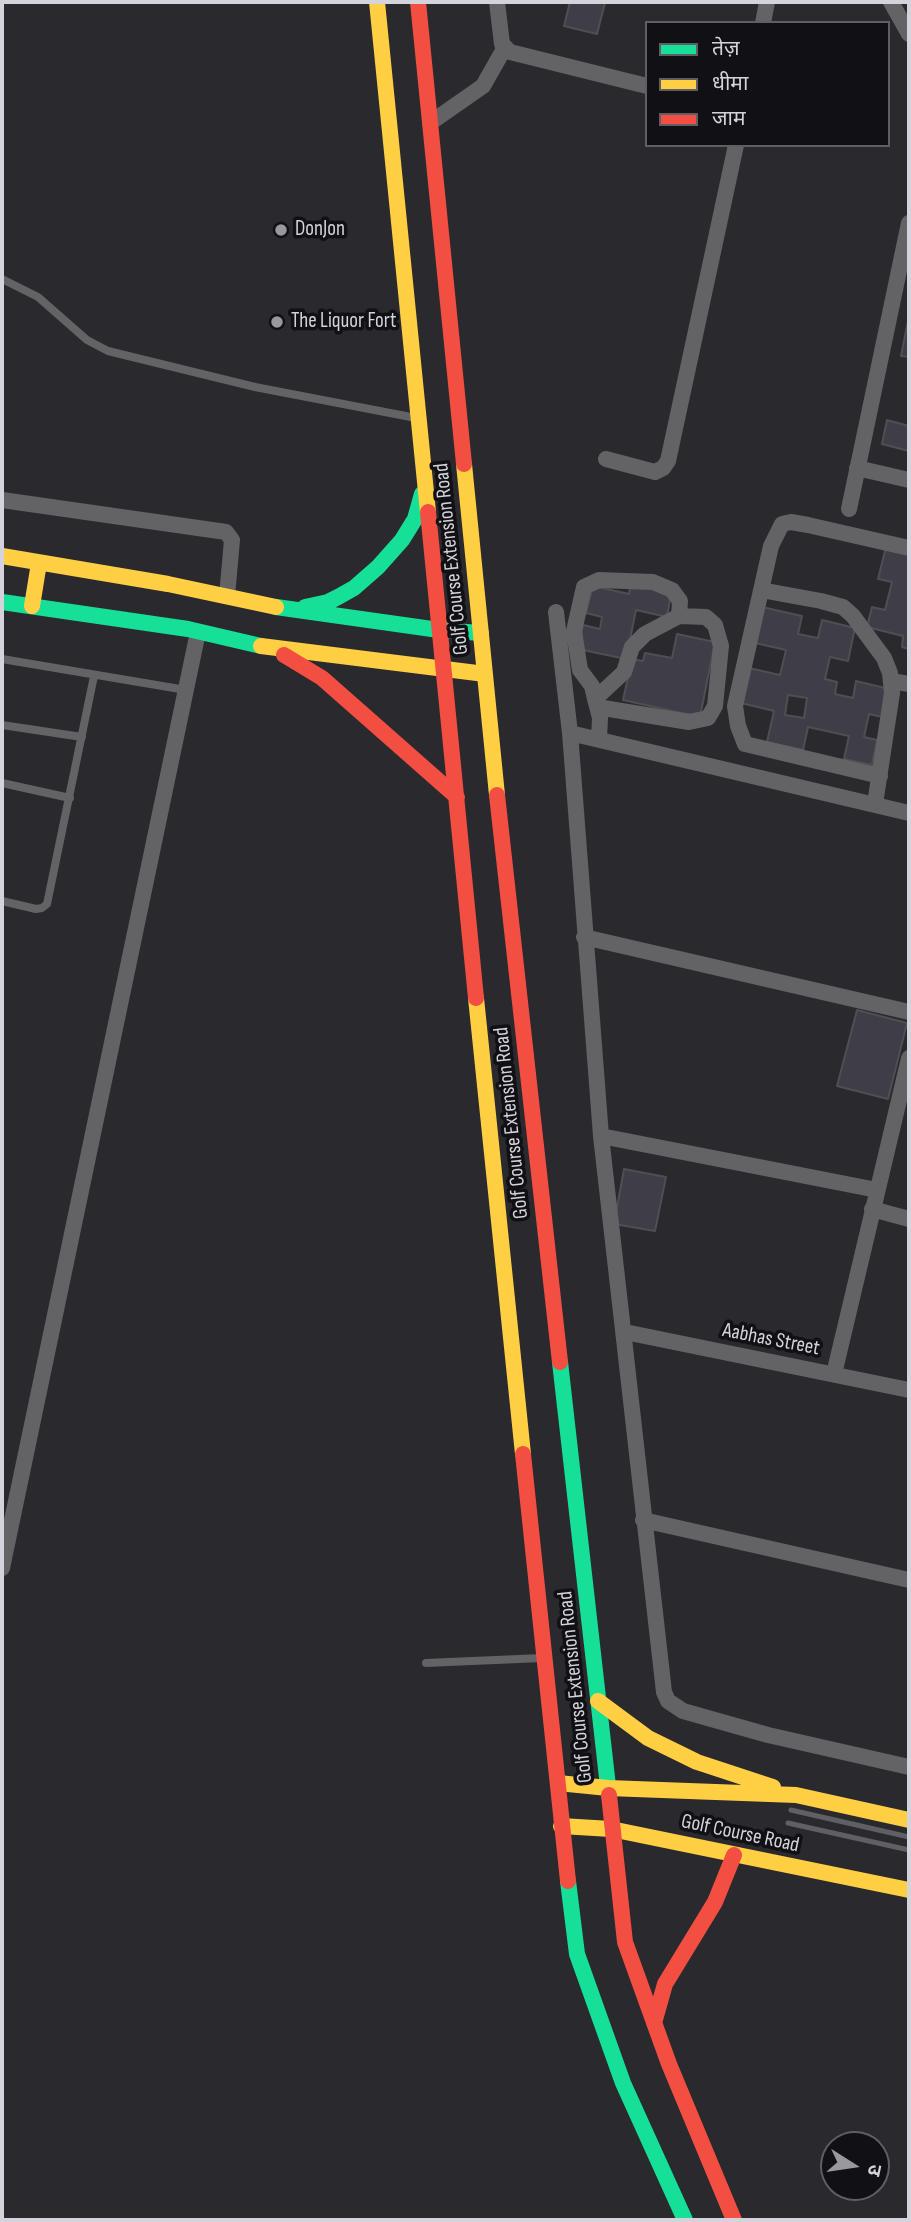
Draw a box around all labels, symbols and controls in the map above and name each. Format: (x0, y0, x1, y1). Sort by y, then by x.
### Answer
legend (645, 21, 890, 147)
text: तेज़ (712, 36, 740, 61)
text: धीमा (712, 71, 748, 96)
text: जाम (712, 106, 746, 131)
place label: DonJon (295, 217, 345, 243)
marker: DonJon (273, 222, 289, 238)
place label: The Liquor Fort (291, 309, 396, 335)
marker: The Liquor Fort (269, 314, 285, 330)
street label: Golf Course Extension Road (429, 462, 475, 656)
street label: Golf Course Extension Road (489, 1026, 535, 1220)
street label: Aabhas Street (720, 1318, 822, 1362)
street label: Golf Course Extension Road (553, 1590, 599, 1784)
street label: Golf Course Road (679, 1809, 801, 1859)
north arrow (820, 2131, 890, 2201)
text: उ (862, 2162, 886, 2178)

